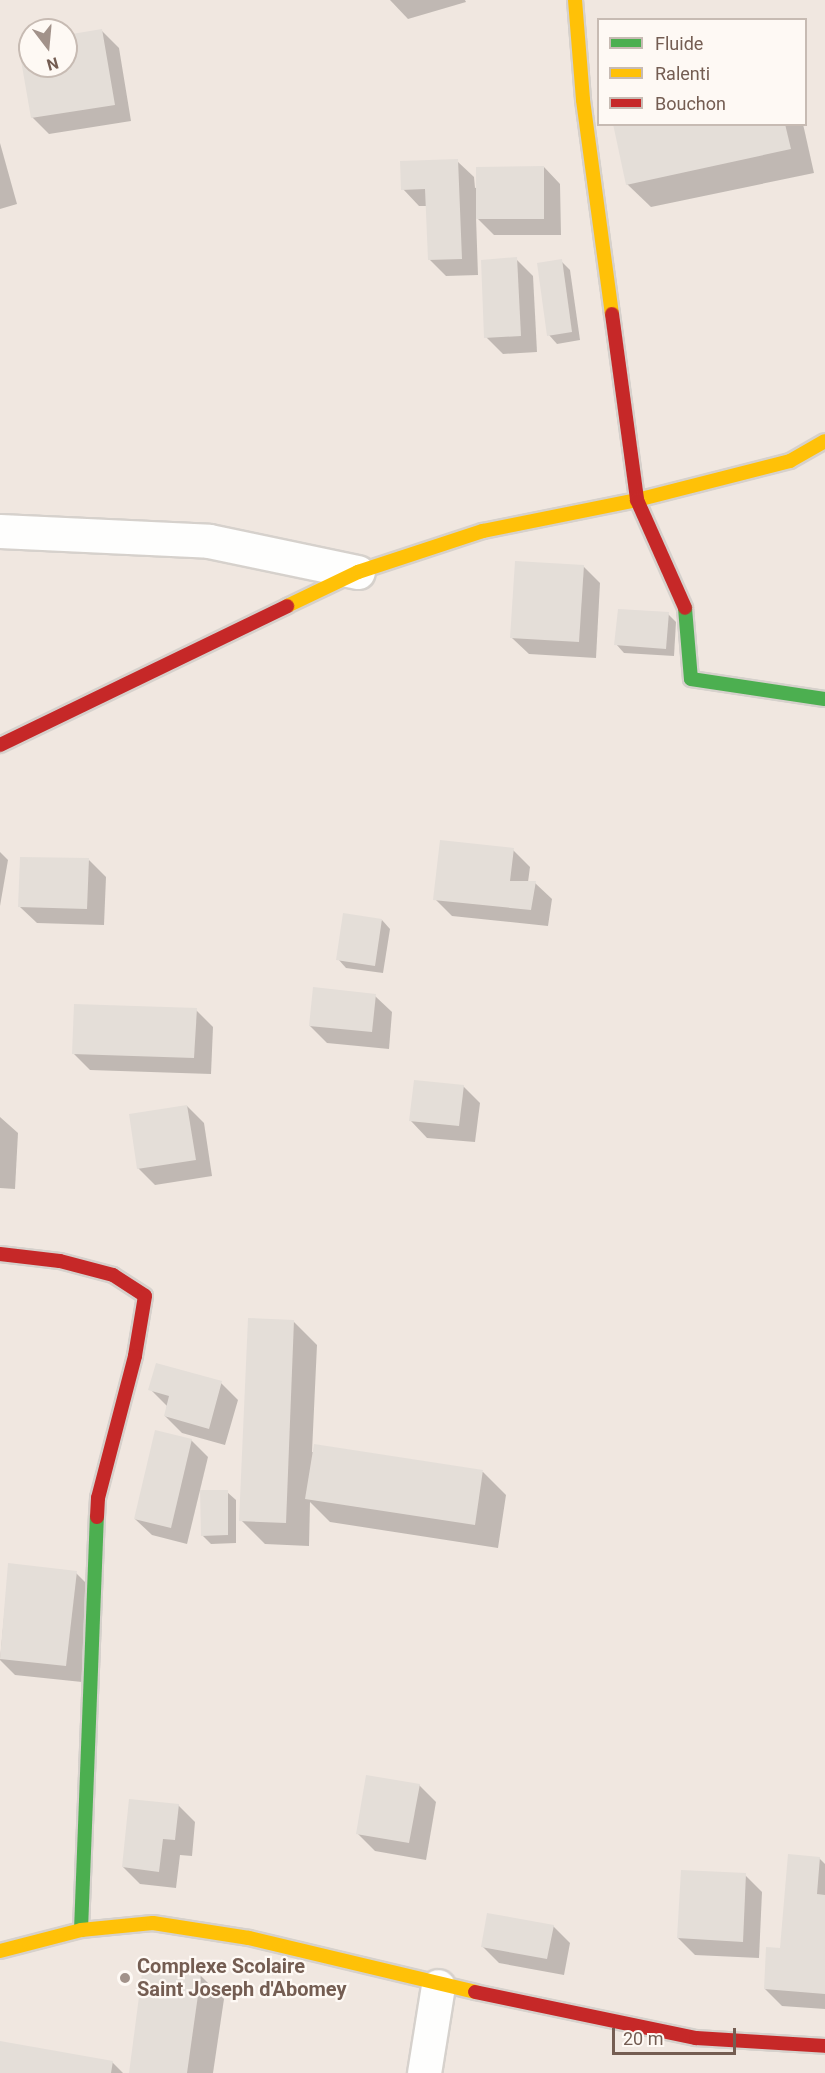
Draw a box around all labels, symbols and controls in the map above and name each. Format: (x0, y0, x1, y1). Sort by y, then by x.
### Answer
north arrow (18, 18, 78, 78)
legend (597, 18, 807, 126)
text: Fluide (655, 33, 703, 54)
text: N (45, 53, 61, 75)
text: Ralenti (655, 63, 710, 84)
text: Bouchon (655, 93, 726, 114)
place label: Complexe Scolaire Saint Joseph d'Abomey (137, 1954, 347, 2001)
marker: Complexe Scolaire Saint Joseph d'Abomey (118, 1971, 132, 1985)
scale bar (615, 2016, 740, 2054)
text: 20 m (623, 2028, 663, 2049)

